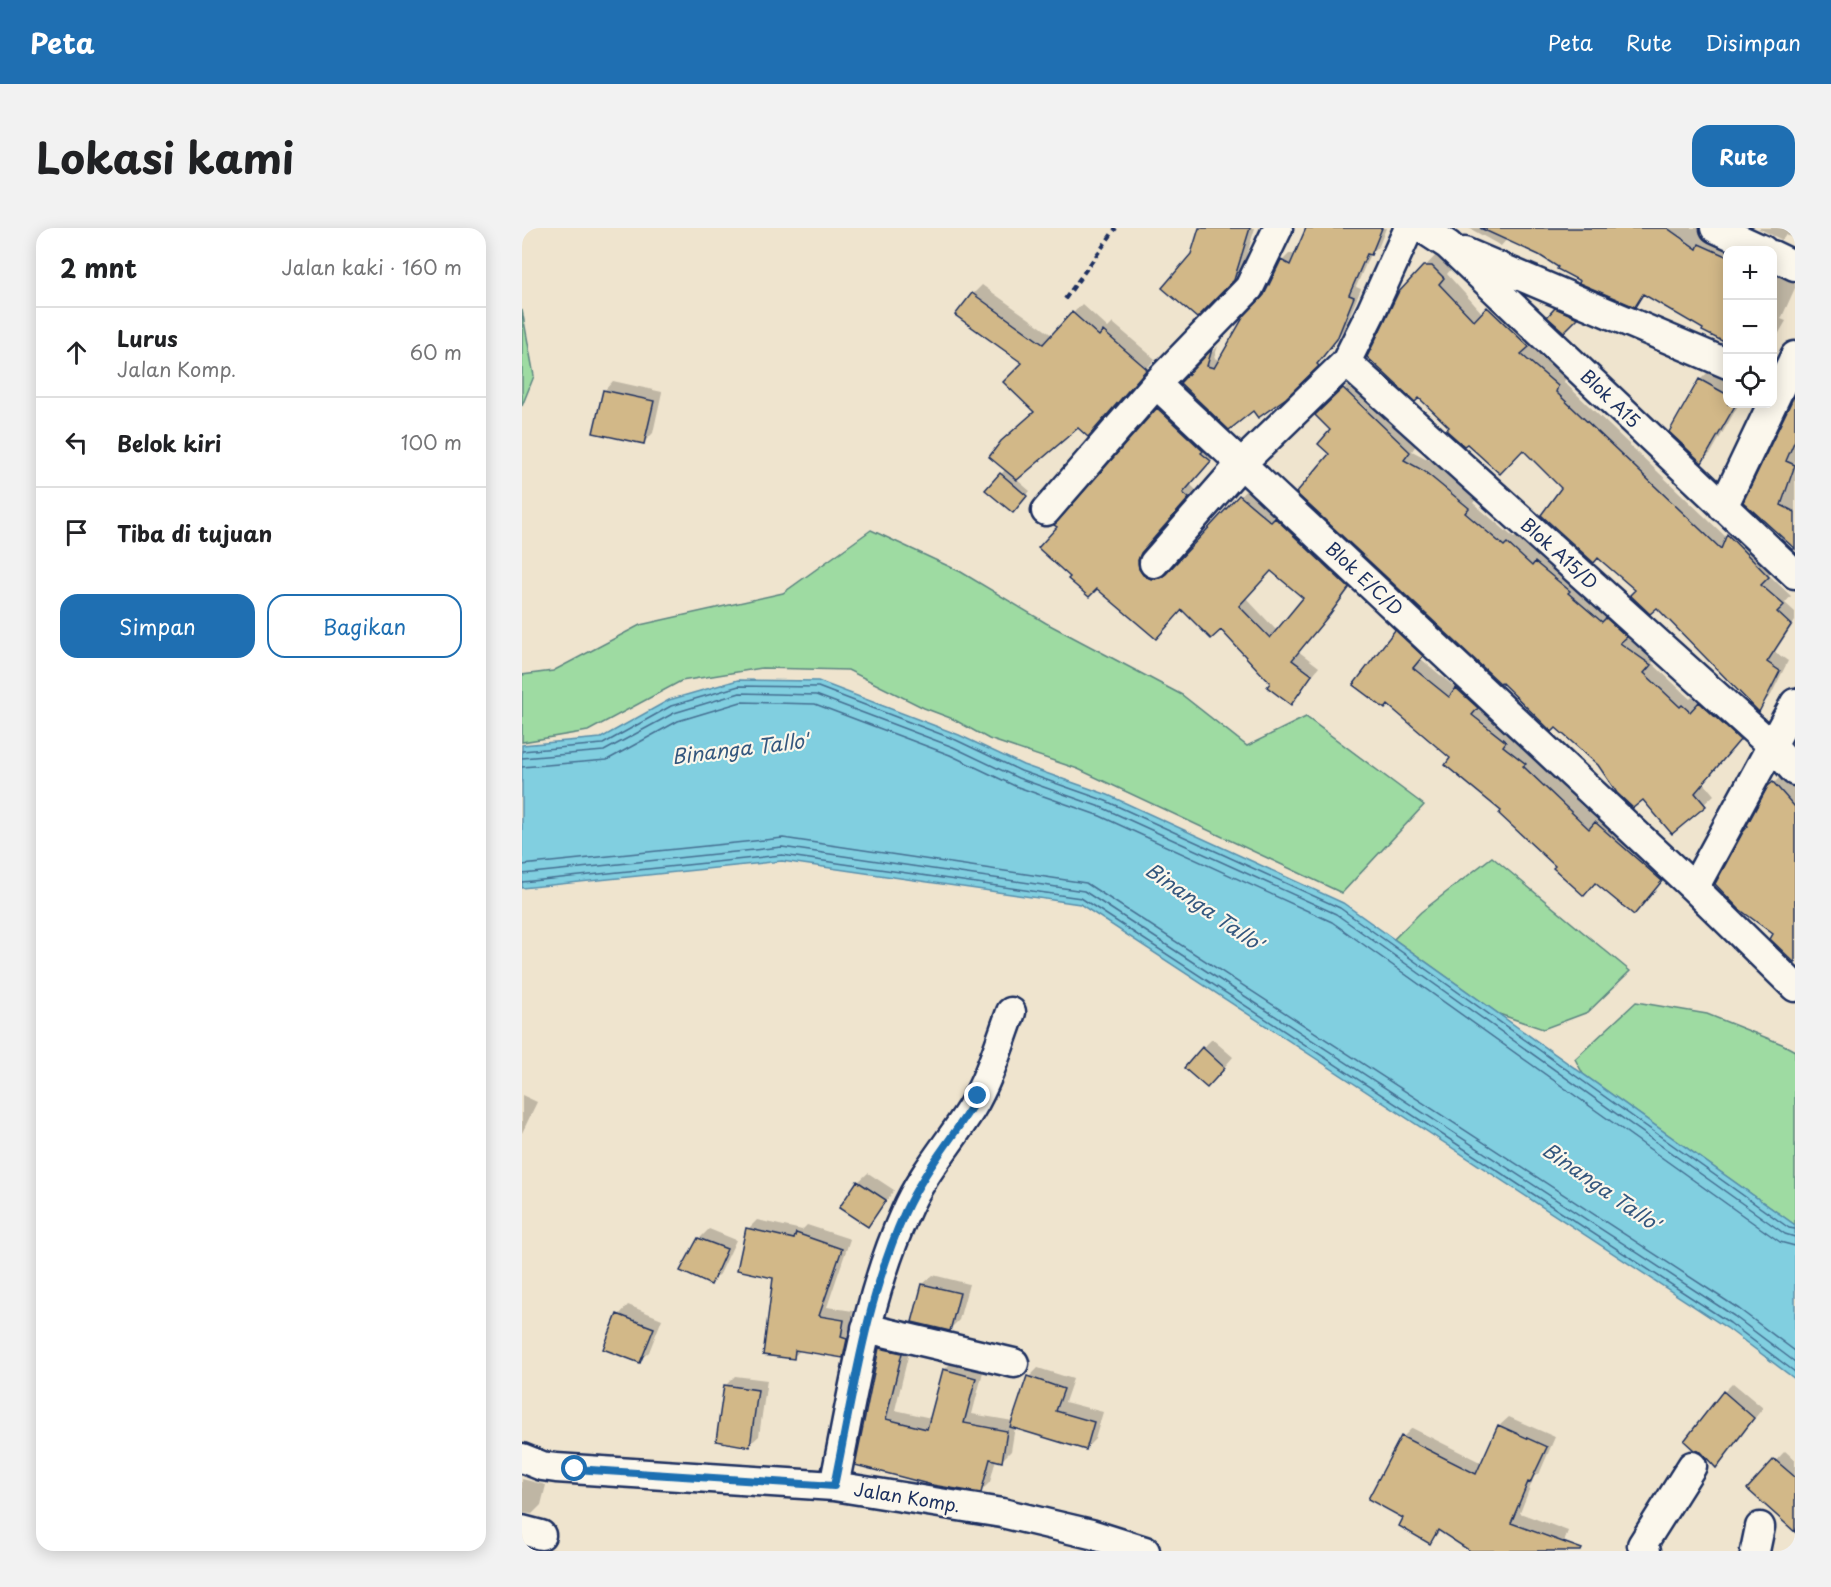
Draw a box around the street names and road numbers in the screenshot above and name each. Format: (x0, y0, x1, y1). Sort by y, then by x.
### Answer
street label: Blok A15 (1575, 362, 1647, 433)
street label: Blok A15/D (1515, 511, 1605, 595)
street label: Blok E/C/D (1320, 535, 1410, 621)
street label: Jalan Komp. (852, 1475, 962, 1518)

